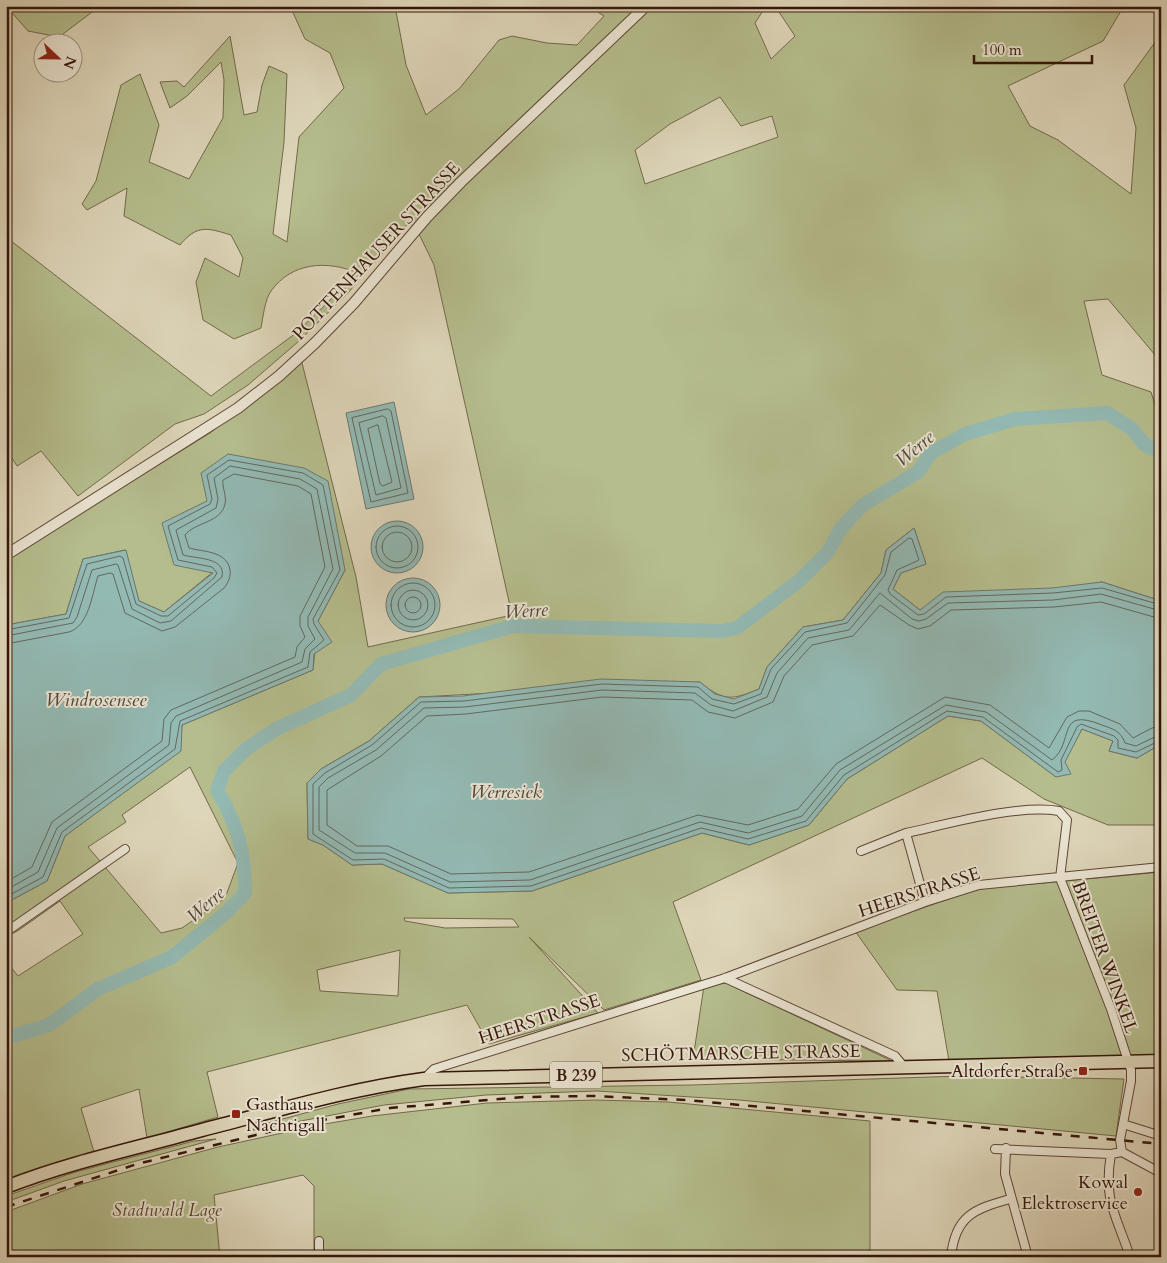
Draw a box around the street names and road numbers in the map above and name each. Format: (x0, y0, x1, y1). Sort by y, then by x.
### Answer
street label: POTTENHAUSER STRASSE (287, 157, 466, 346)
street label: HEERSTRASSE (855, 861, 983, 924)
street label: BREITER WINKEL (1065, 878, 1144, 1037)
street label: HEERSTRASSE (475, 988, 603, 1051)
street label: SCHÖTMARSCHE STRASSE (621, 1039, 861, 1068)
road number: B 239 (550, 1062, 602, 1088)

